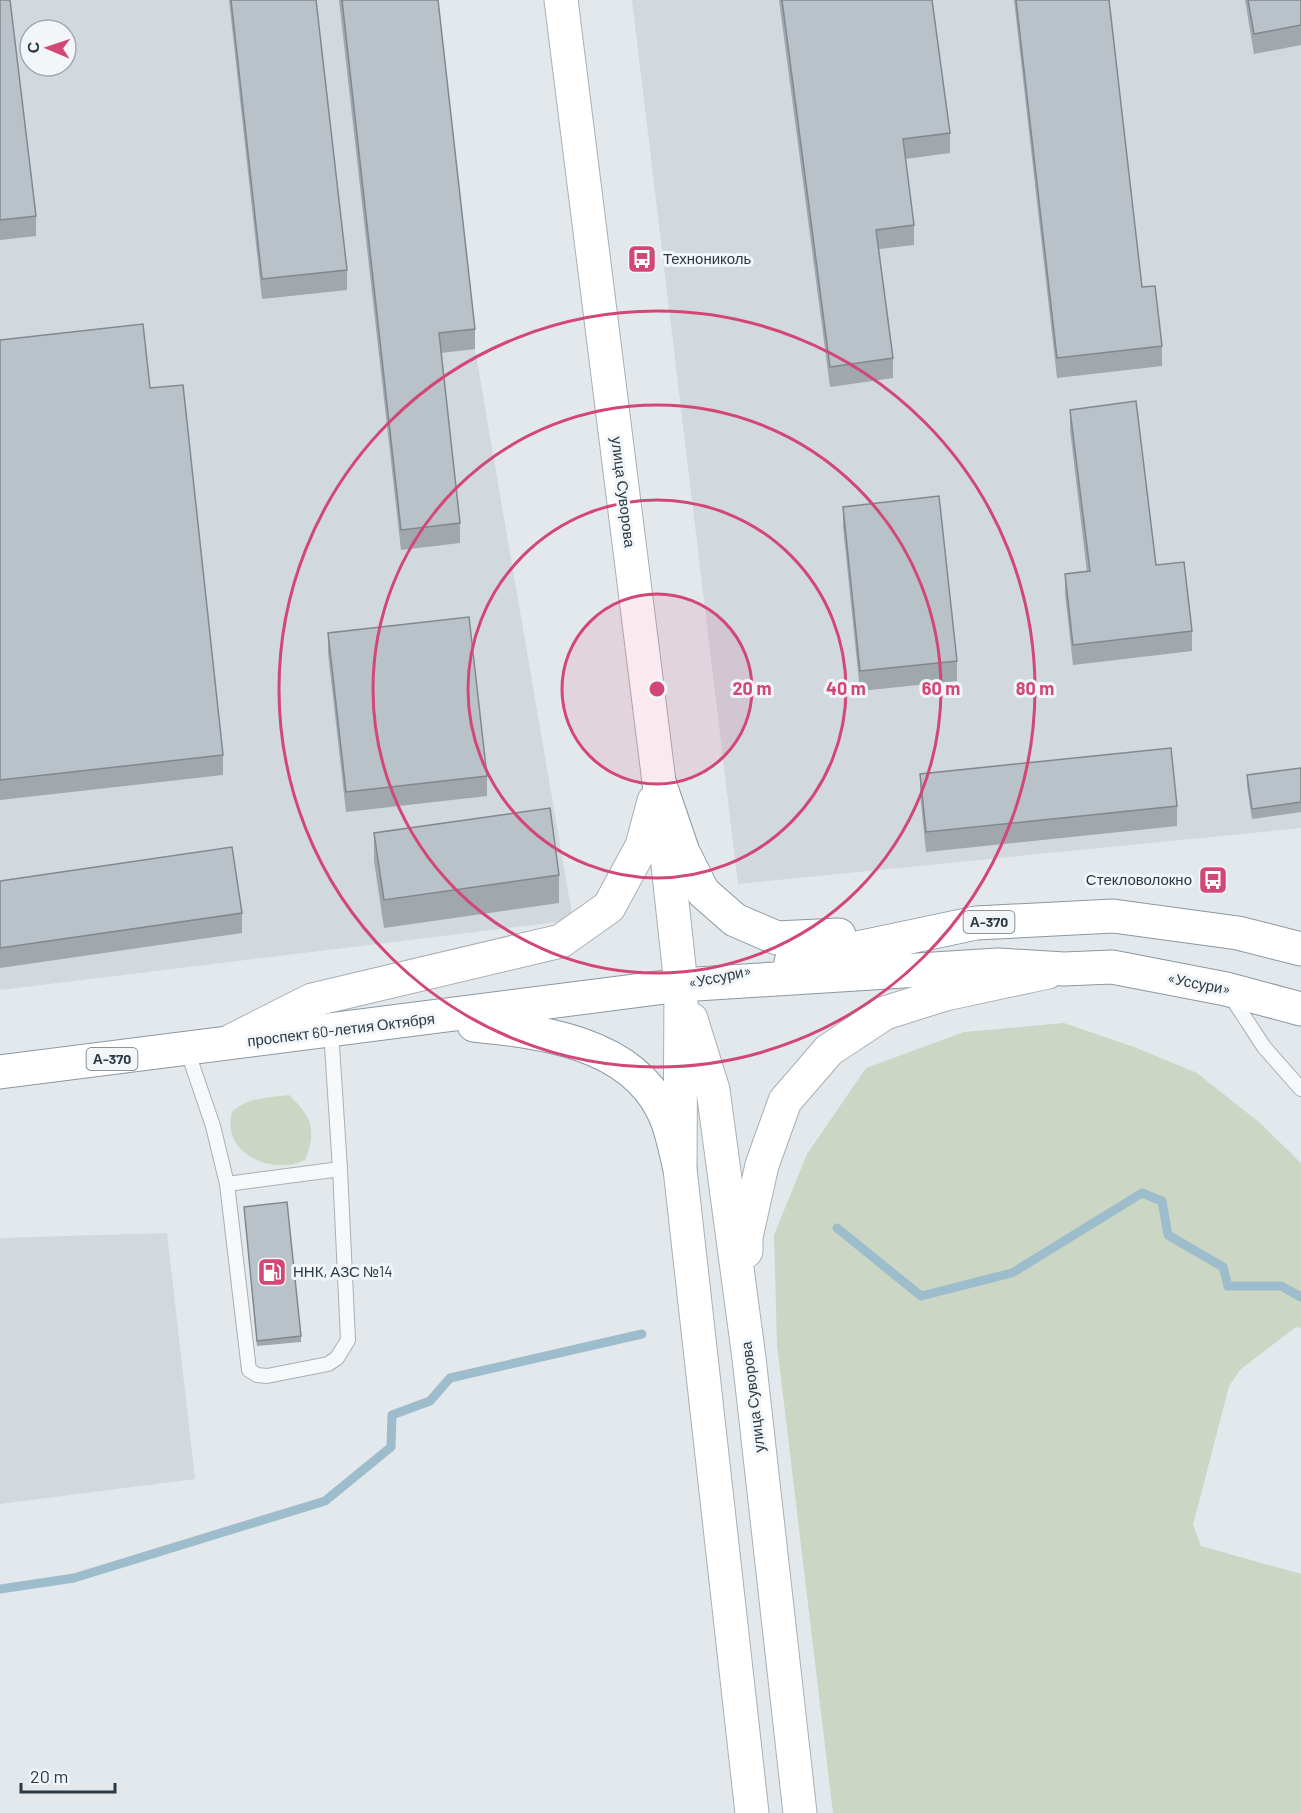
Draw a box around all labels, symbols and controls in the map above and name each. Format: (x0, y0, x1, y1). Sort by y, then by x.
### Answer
north arrow (18, 18, 78, 78)
text: С (23, 41, 42, 54)
bus stop icon: Технониколь (626, 243, 658, 275)
place label: Технониколь (663, 249, 752, 267)
street label: улица Суворова (608, 435, 640, 549)
text: 20 m (733, 677, 771, 699)
text: 40 m (826, 677, 866, 699)
text: 60 m (922, 677, 960, 699)
text: 80 m (1016, 677, 1054, 699)
centre of rings (647, 679, 667, 699)
bus stop icon: Стекловолокно (1197, 864, 1229, 896)
place label: Стекловолокно (1086, 870, 1192, 888)
road number: А-370 (964, 911, 1014, 933)
street label: «Уссури» (687, 961, 753, 991)
street label: «Уссури» (1166, 968, 1232, 998)
street label: проспект 60-летия Октября (246, 1009, 436, 1049)
road number: А-370 (86, 1048, 138, 1070)
fuel station icon: ННК, АЗС №14 (256, 1256, 288, 1288)
place label: ННК, АЗС №14 (293, 1262, 393, 1280)
street label: улица Суворова (736, 1340, 768, 1454)
scale bar (21, 1756, 116, 1794)
text: 20 m (30, 1765, 68, 1787)

